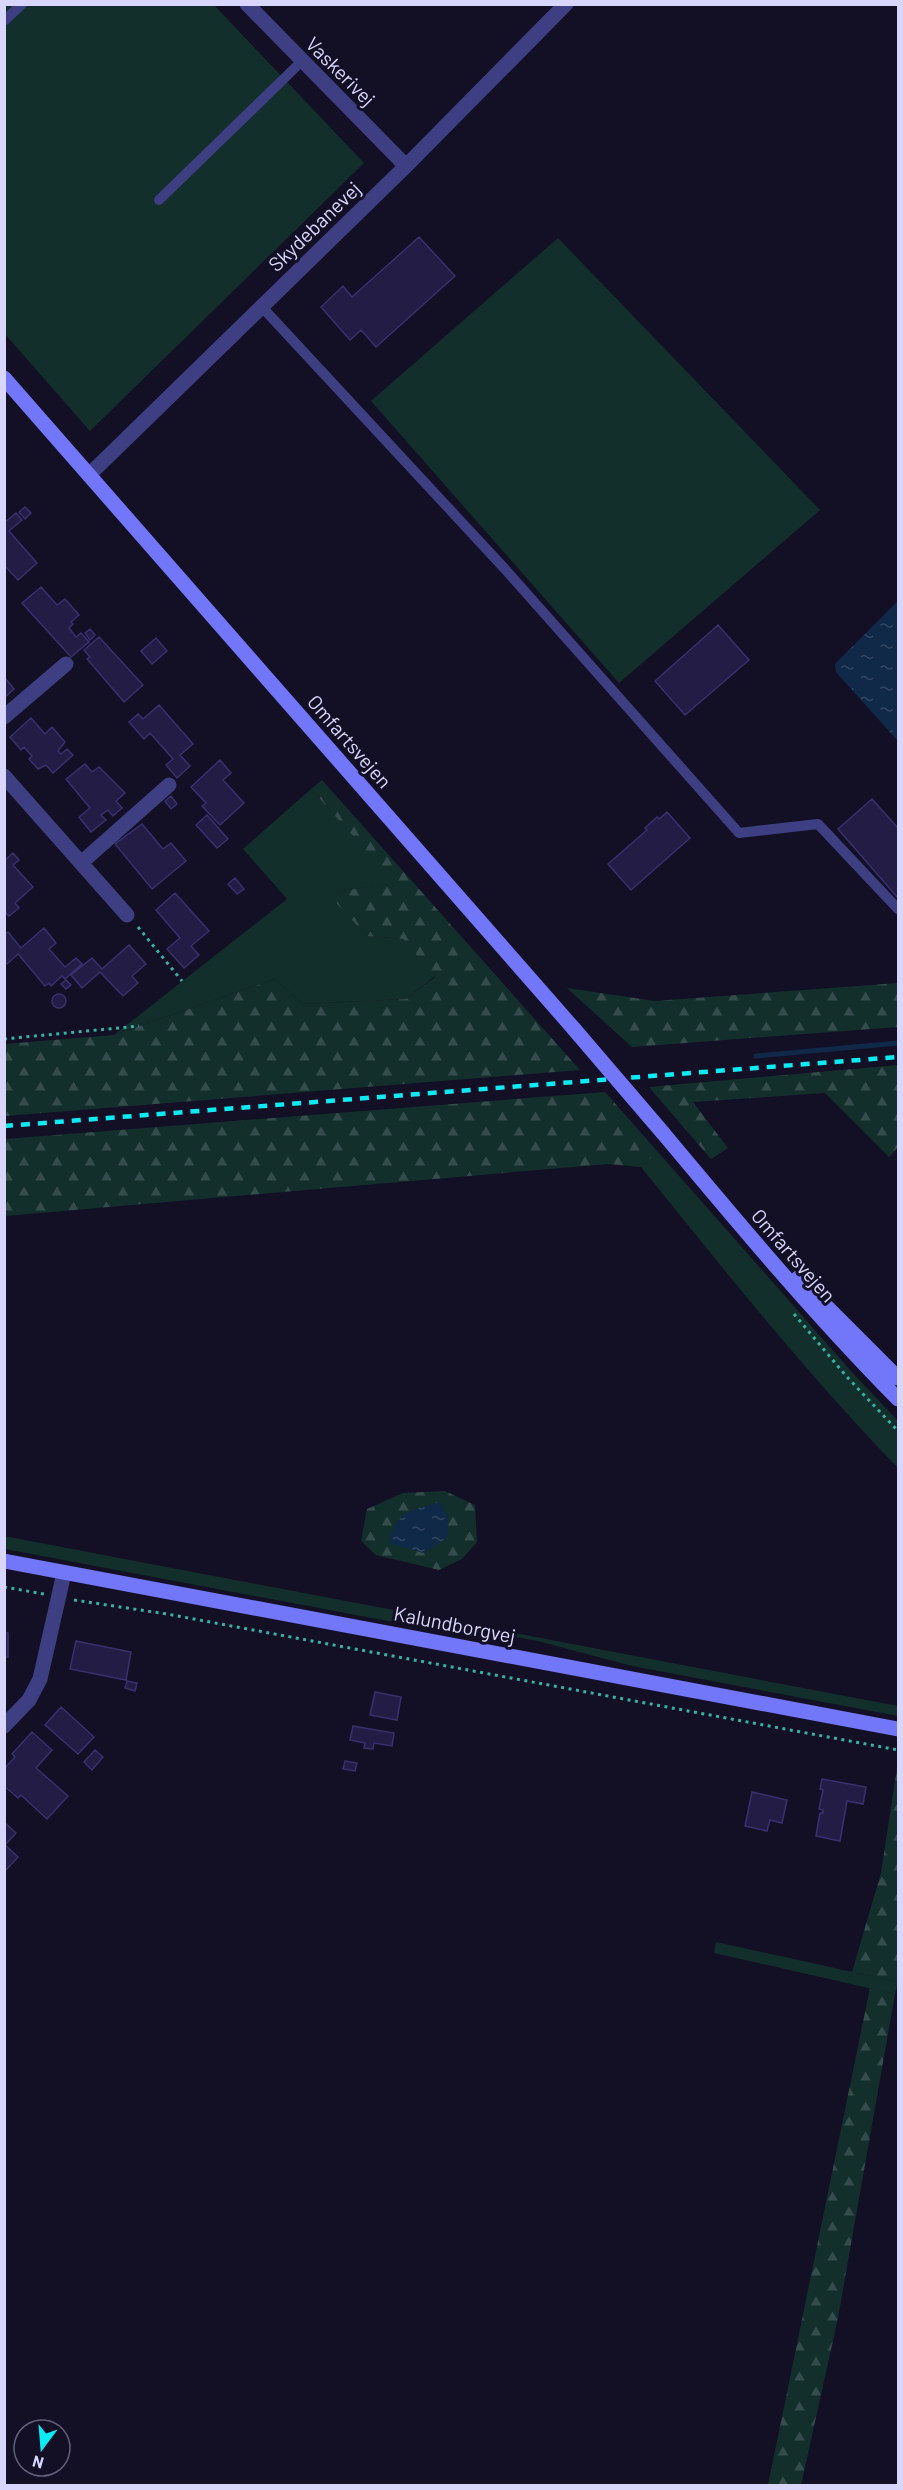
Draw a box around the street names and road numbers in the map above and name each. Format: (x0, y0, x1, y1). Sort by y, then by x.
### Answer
street label: Vaskerivej (301, 31, 381, 111)
street label: Skydebanevej (263, 176, 365, 276)
street label: Omfartsvejen (303, 689, 397, 793)
street label: Omfartsvejen (747, 1203, 841, 1307)
street label: Kalundborgvej (392, 1600, 518, 1648)

